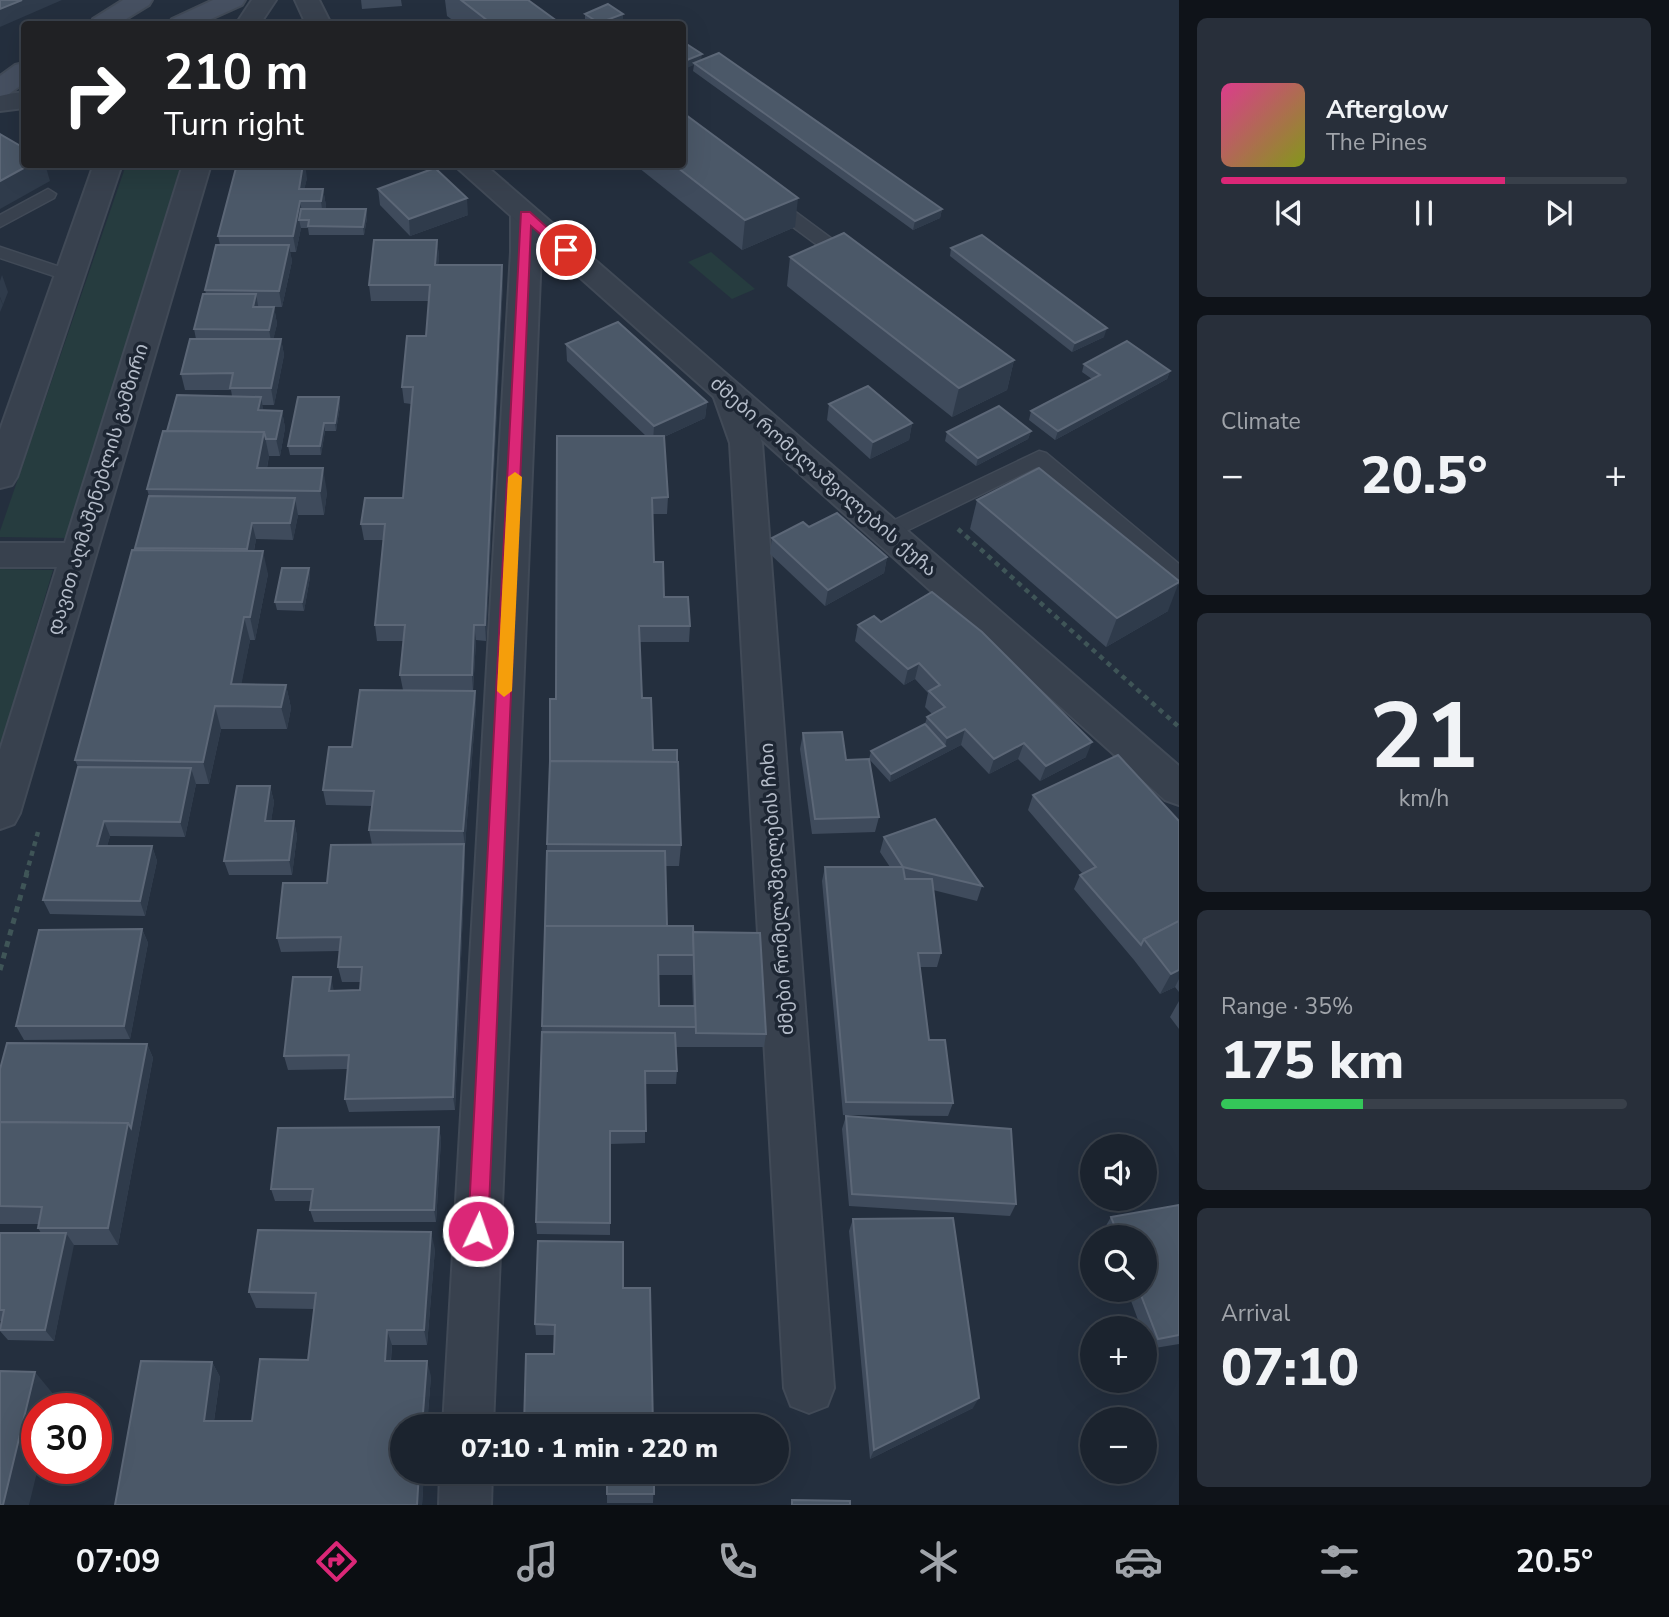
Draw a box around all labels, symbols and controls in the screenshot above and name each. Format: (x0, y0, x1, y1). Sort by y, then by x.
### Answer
text: 210 m (164, 39, 308, 106)
icon: right (49, 49, 140, 140)
text: Afterglow (1326, 92, 1449, 127)
text: Turn right (164, 103, 304, 146)
text: The Pines (1326, 127, 1427, 158)
icon: previous (1270, 194, 1308, 232)
icon: pause (1405, 194, 1443, 232)
icon: next (1540, 194, 1578, 232)
pin (536, 220, 596, 280)
icon: arrive (547, 231, 585, 269)
street label: დავით აღმაშენებლის გამზირი (41, 340, 155, 638)
street label: ძმები რომელაშვილების ქუჩა (704, 371, 942, 583)
text: Climate (1221, 406, 1301, 437)
text: 20.5° (1360, 440, 1488, 511)
text: − (1221, 450, 1244, 501)
text: + (1604, 450, 1627, 501)
text: 21 (1369, 675, 1479, 799)
street label: ძმები რომელაშვილების ჩიხი (754, 742, 800, 1036)
text: km/h (1399, 783, 1449, 814)
text: Range · 35% (1221, 991, 1353, 1022)
text: 175 km (1221, 1025, 1404, 1096)
map controls (1080, 1134, 1157, 1484)
button: sound (1080, 1134, 1157, 1211)
position arrow (441, 1194, 515, 1268)
button: search (1080, 1225, 1157, 1302)
text: Arrival (1221, 1298, 1290, 1329)
button: + (1080, 1316, 1157, 1393)
text: 07:10 (1221, 1332, 1359, 1403)
speed limit sign: 30 (21, 1393, 112, 1484)
button: − (1080, 1407, 1157, 1484)
text: 07:10 · 1 min · 220 m (461, 1431, 718, 1466)
icon: directions (312, 1537, 361, 1586)
icon: music (513, 1537, 562, 1586)
icon: phone (713, 1537, 762, 1586)
icon: climate (914, 1537, 963, 1586)
icon: car (1114, 1537, 1163, 1586)
icon: filters (1315, 1537, 1364, 1586)
text: 07:09 (76, 1540, 161, 1583)
text: 20.5° (1515, 1540, 1593, 1583)

